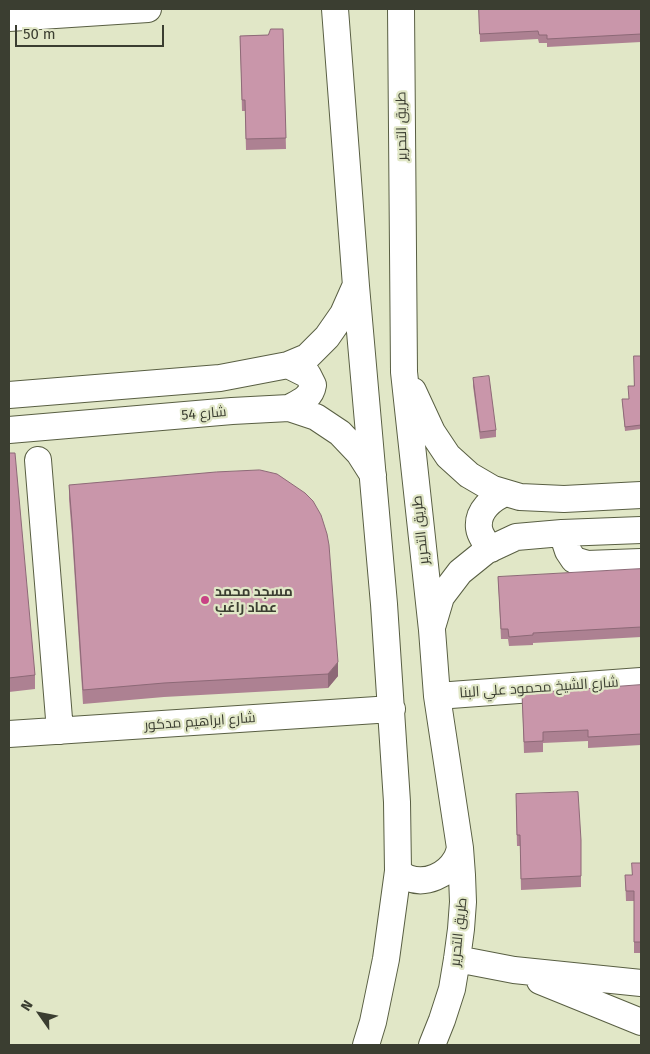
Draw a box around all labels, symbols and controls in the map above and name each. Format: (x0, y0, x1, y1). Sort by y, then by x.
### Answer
scale bar (18, 15, 166, 47)
text: 50 m (23, 25, 56, 43)
street label: طريق التحرير (393, 91, 411, 161)
street label: شارع 54 (181, 404, 227, 424)
street label: طريق التحرير (409, 495, 433, 565)
place label: مسجد محمد عماد راغب (215, 584, 293, 616)
marker: مسجد محمد عماد راغب (199, 594, 211, 606)
street label: شارع الشيخ محمود علي البنا (459, 674, 619, 702)
street label: شارع ابراهيم مدكور (144, 710, 256, 734)
street label: طريق التحرير (447, 897, 471, 967)
north arrow (15, 989, 65, 1039)
text: N (17, 997, 37, 1014)

